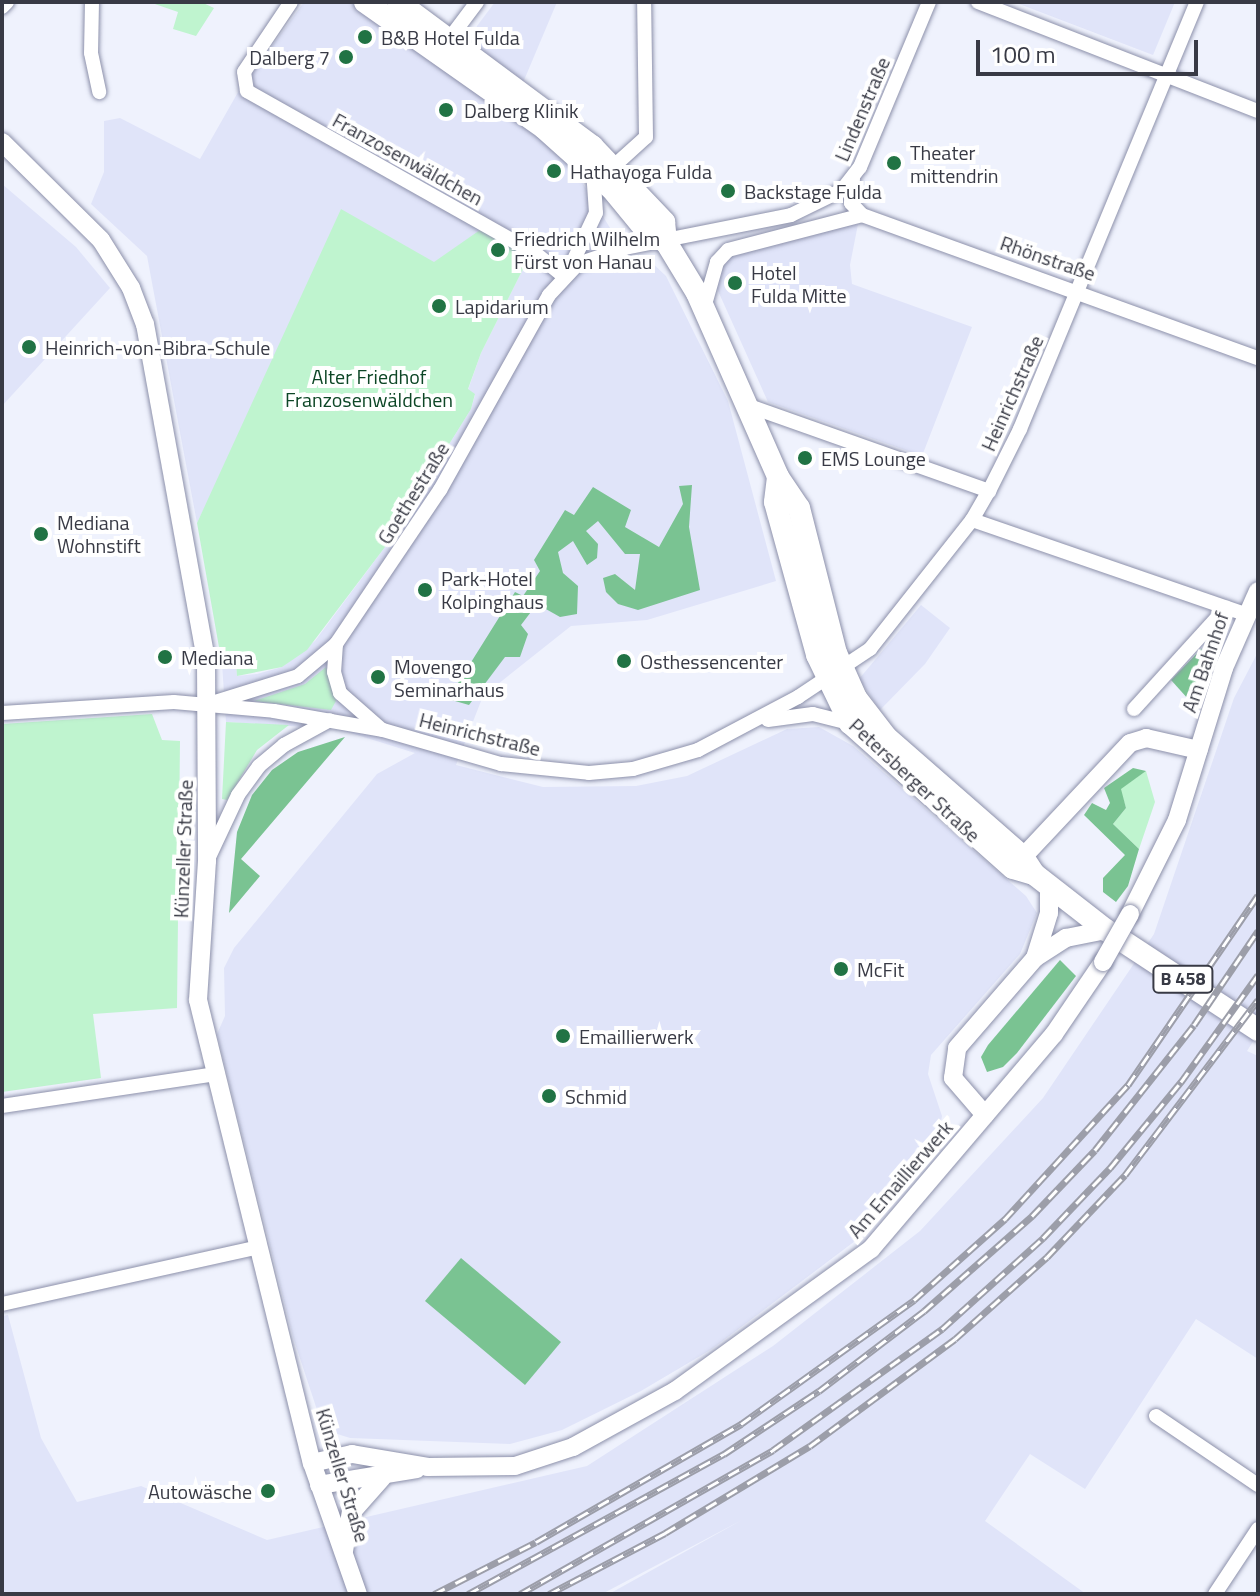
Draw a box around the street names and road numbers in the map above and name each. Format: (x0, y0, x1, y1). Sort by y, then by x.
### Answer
street label: Lindenstraße (829, 53, 895, 165)
street label: Franzosenwäldchen (329, 108, 487, 210)
street label: Rhönstraße (997, 231, 1099, 285)
street label: Heinrichstraße (976, 331, 1048, 455)
street label: Goethestraße (372, 438, 454, 548)
street label: Am Bahnhof (1177, 609, 1233, 715)
street label: Heinrichstraße (417, 707, 543, 761)
street label: Petersberger Straße (844, 713, 986, 847)
street label: Künzeller Straße (169, 779, 197, 919)
road number: B 458 (1151, 965, 1215, 993)
street label: Am Emaillierwerk (843, 1115, 957, 1243)
street label: Künzeller Straße (311, 1405, 375, 1545)

